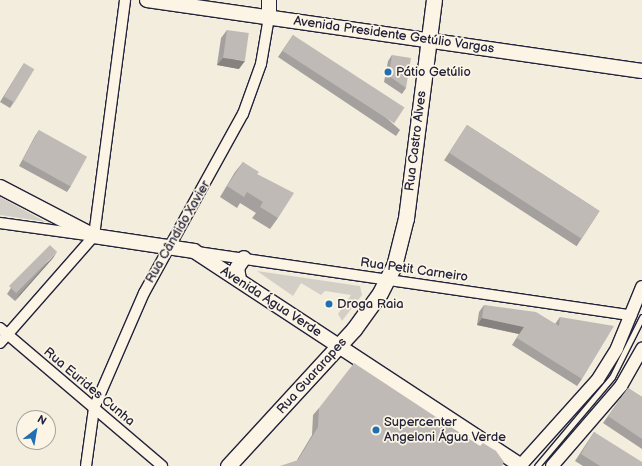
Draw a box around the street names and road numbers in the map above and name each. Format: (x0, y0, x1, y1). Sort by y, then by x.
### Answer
street label: Avenida Presidente Getúlio Vargas (293, 13, 495, 57)
street label: Rua Castro Alves (402, 90, 430, 192)
street label: Rua Cândido Xavier (142, 178, 214, 286)
street label: Rua Petit Carneiro (359, 255, 469, 285)
street label: Avenida Água Verde (217, 263, 325, 341)
street label: Rua Guararapes (274, 335, 350, 417)
street label: Rua Eurides Cunha (40, 344, 138, 430)

